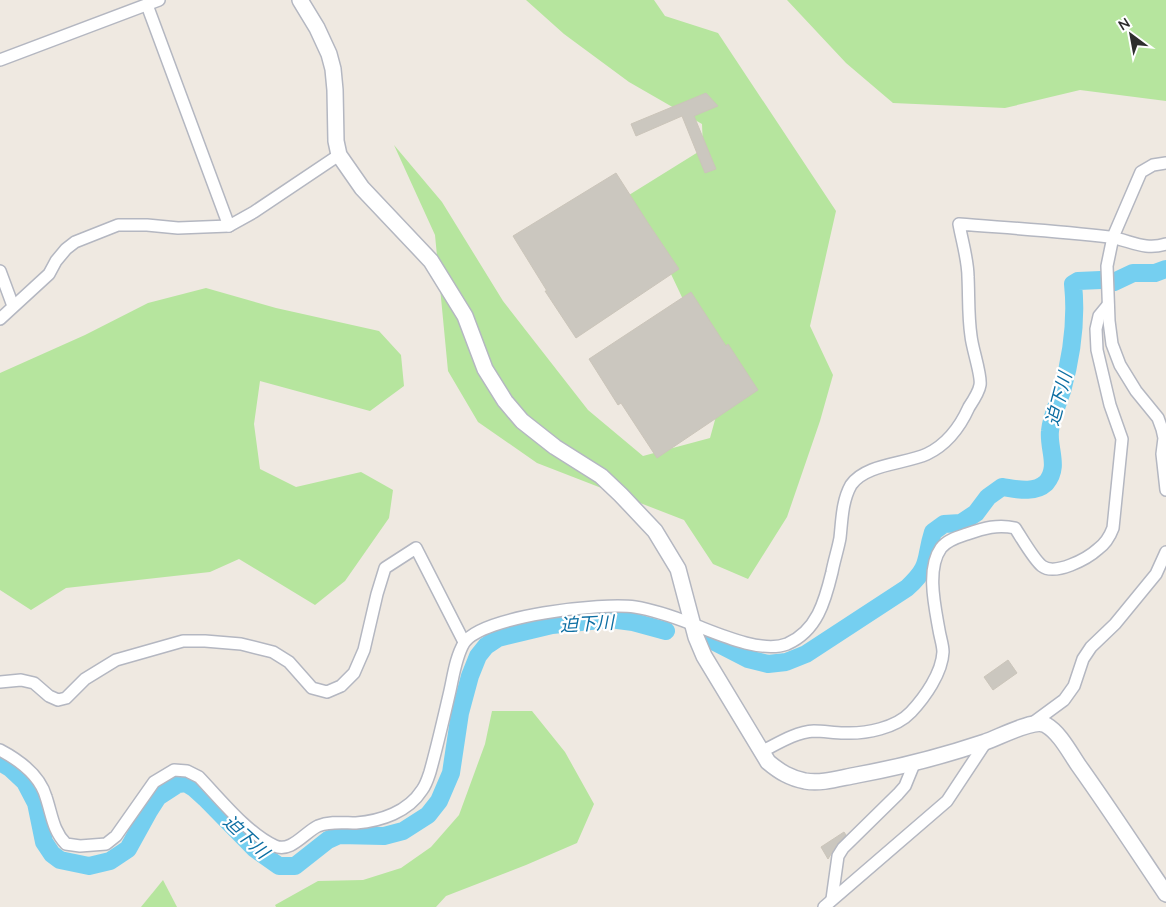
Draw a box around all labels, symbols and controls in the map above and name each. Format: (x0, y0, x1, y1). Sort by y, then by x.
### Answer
north arrow (1106, 10, 1156, 60)
text: N (1115, 14, 1134, 35)
water label: 迫下川 (1040, 368, 1078, 428)
water label: 迫下川 (559, 610, 617, 637)
water label: 迫下川 (218, 810, 275, 866)

